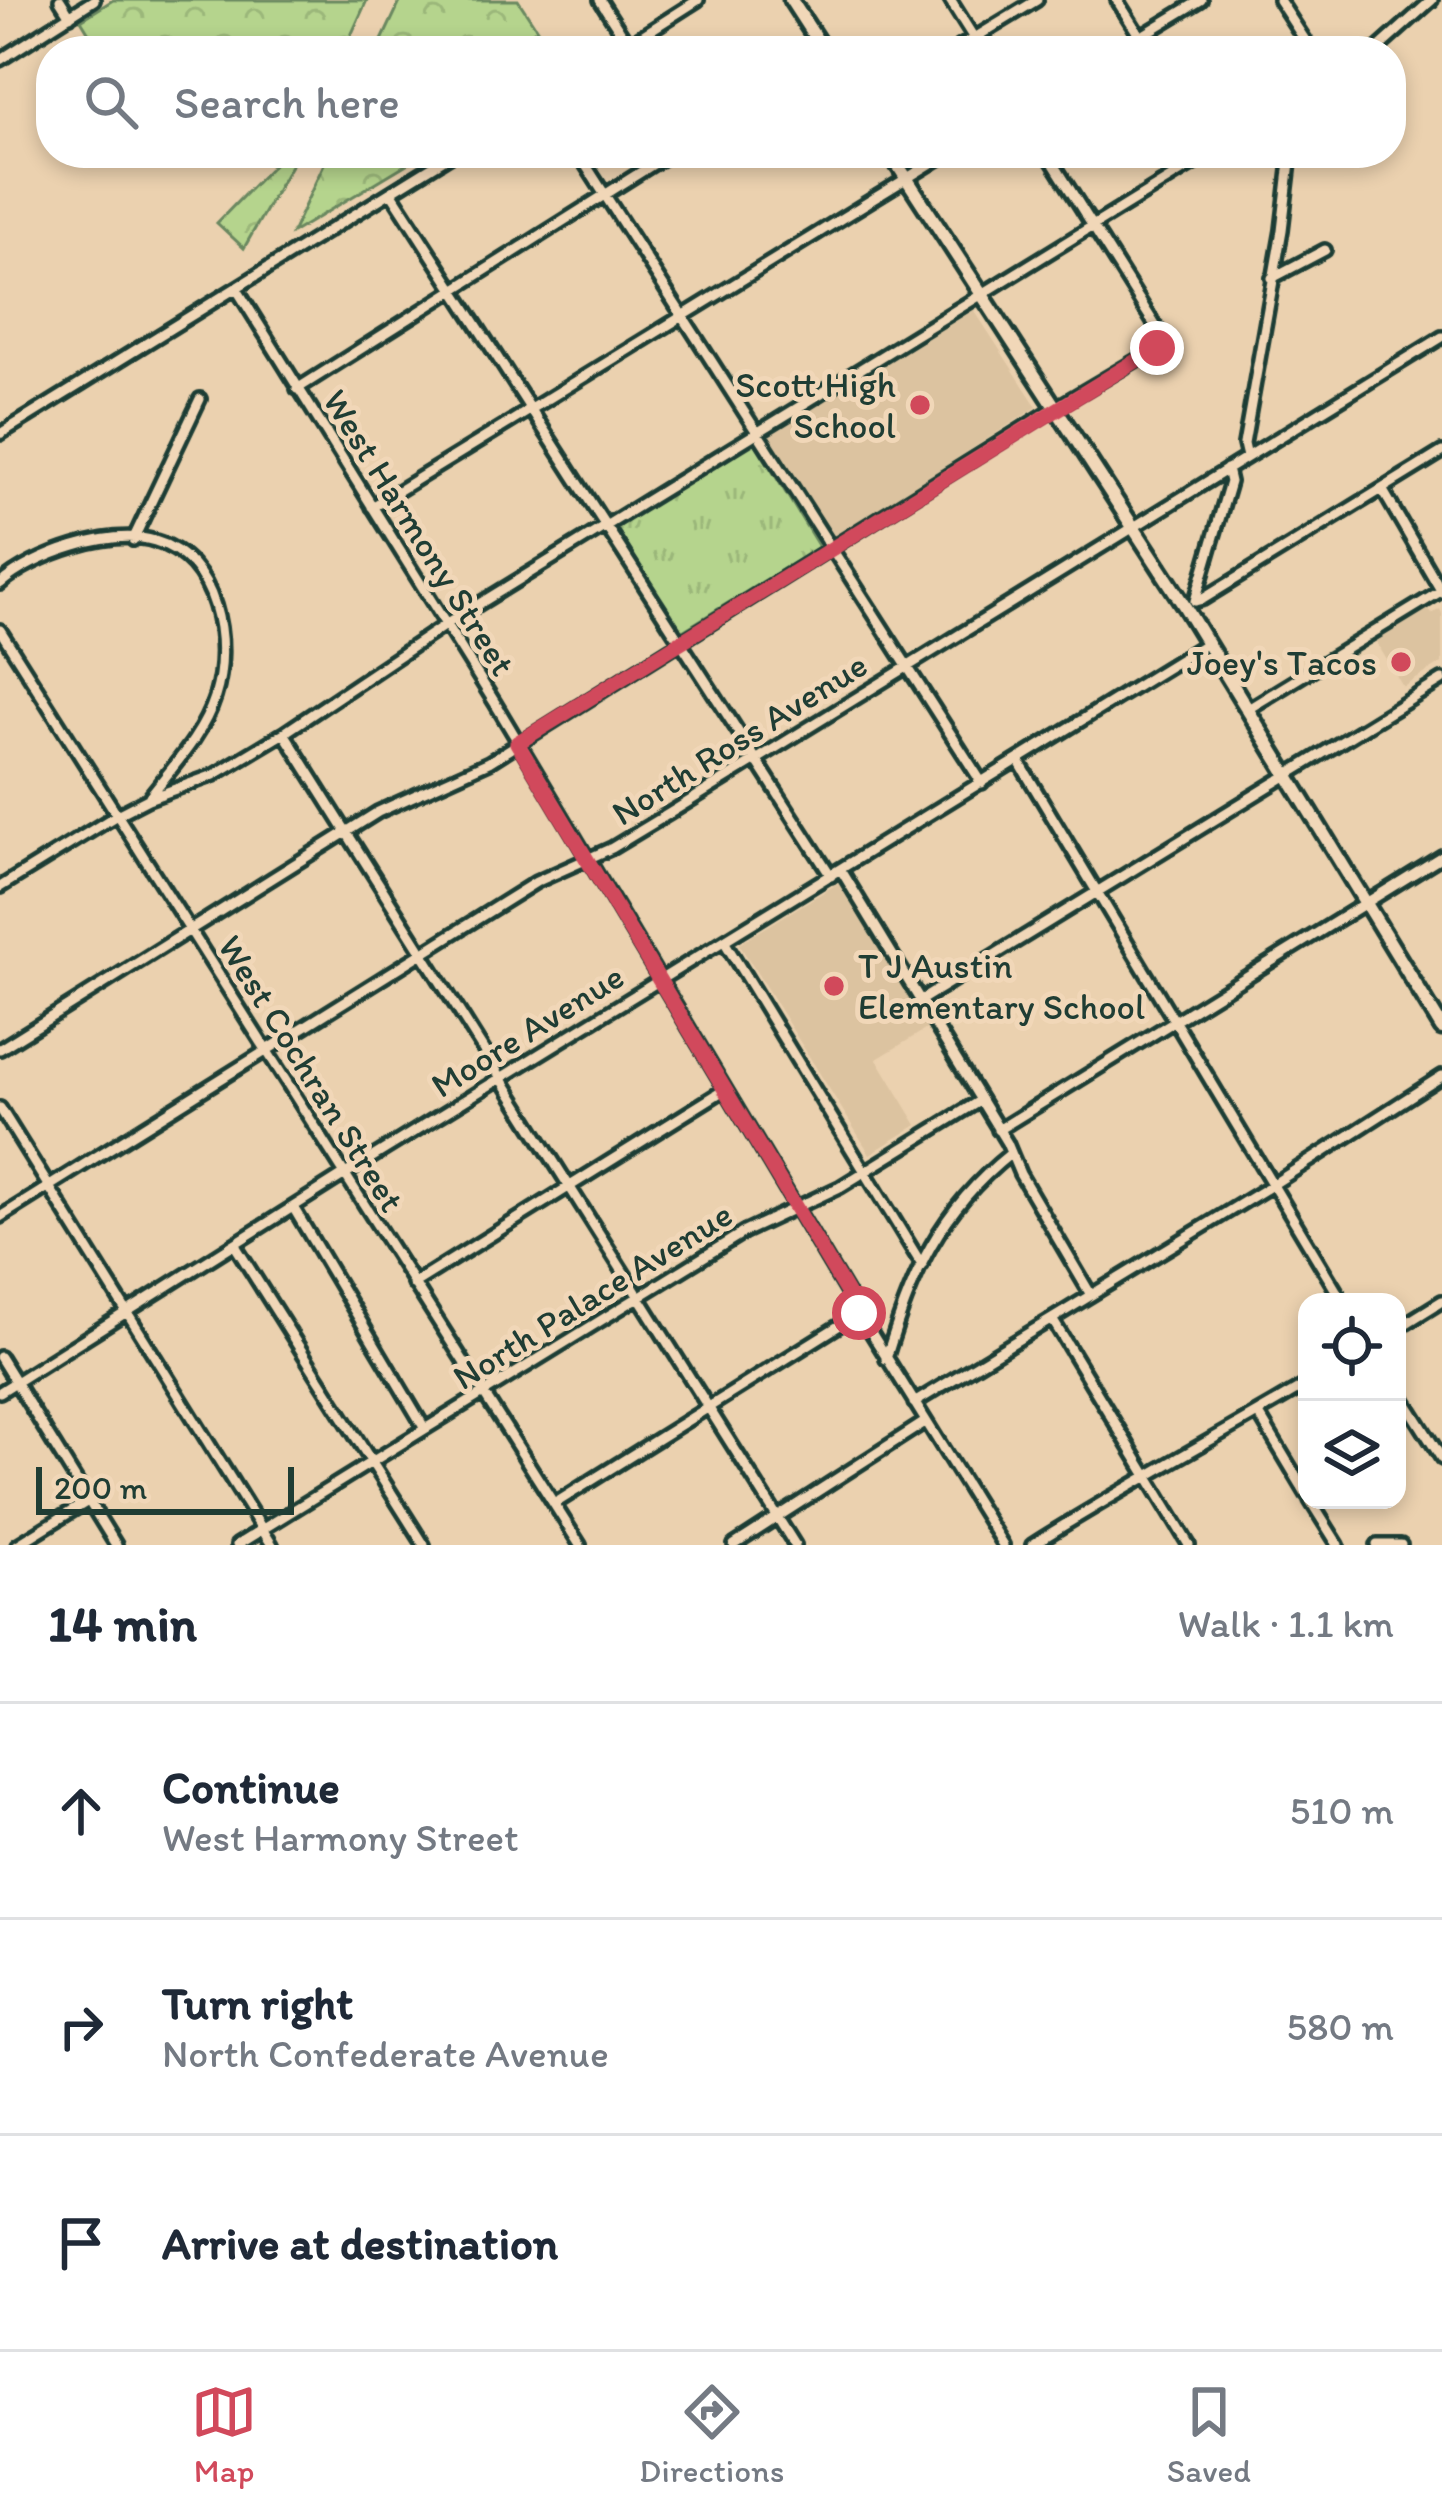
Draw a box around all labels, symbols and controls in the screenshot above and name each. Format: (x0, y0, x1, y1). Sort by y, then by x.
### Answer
search box (36, 36, 1406, 168)
icon: search (78, 69, 144, 135)
text: Search here (174, 75, 400, 129)
route end (1130, 321, 1184, 375)
place label: Scott High School (735, 363, 896, 447)
street label: West Harmony Street (314, 381, 525, 683)
marker: Scott High School (907, 392, 933, 418)
place label: Joey's Tacos (1187, 641, 1377, 684)
street label: North Ross Avenue (604, 643, 875, 834)
marker: Joey's Tacos (1388, 649, 1414, 675)
street label: West Cochran Street (209, 927, 414, 1219)
place label: T J Austin Elementary School (858, 944, 1145, 1028)
street label: Moore Avenue (423, 954, 632, 1107)
marker: T J Austin Elementary School (821, 973, 847, 999)
street label: North Palace Avenue (445, 1192, 740, 1399)
route start (832, 1286, 886, 1340)
map controls (1298, 1293, 1406, 1509)
button: locate (1298, 1293, 1406, 1401)
button: layers (1298, 1401, 1406, 1509)
scale bar (36, 1461, 294, 1514)
text: 200 m (54, 1468, 147, 1507)
text: 14 min (48, 1593, 197, 1654)
text: Walk · 1.1 km (1178, 1600, 1394, 1647)
text: Continue (162, 1760, 340, 1814)
icon: ahead (48, 1778, 114, 1844)
text: 510 m (1290, 1787, 1394, 1834)
text: West Harmony Street (162, 1814, 519, 1861)
text: Turn right (162, 1976, 353, 2030)
icon: right (48, 1994, 114, 2060)
text: 580 m (1287, 2003, 1394, 2050)
text: North Confederate Avenue (162, 2030, 609, 2077)
icon: arrive (48, 2210, 114, 2276)
text: Arrive at destination (162, 2216, 558, 2270)
tab: Map (191, 2379, 257, 2490)
tab: Directions (639, 2379, 784, 2490)
tab: Saved (1167, 2379, 1251, 2490)

